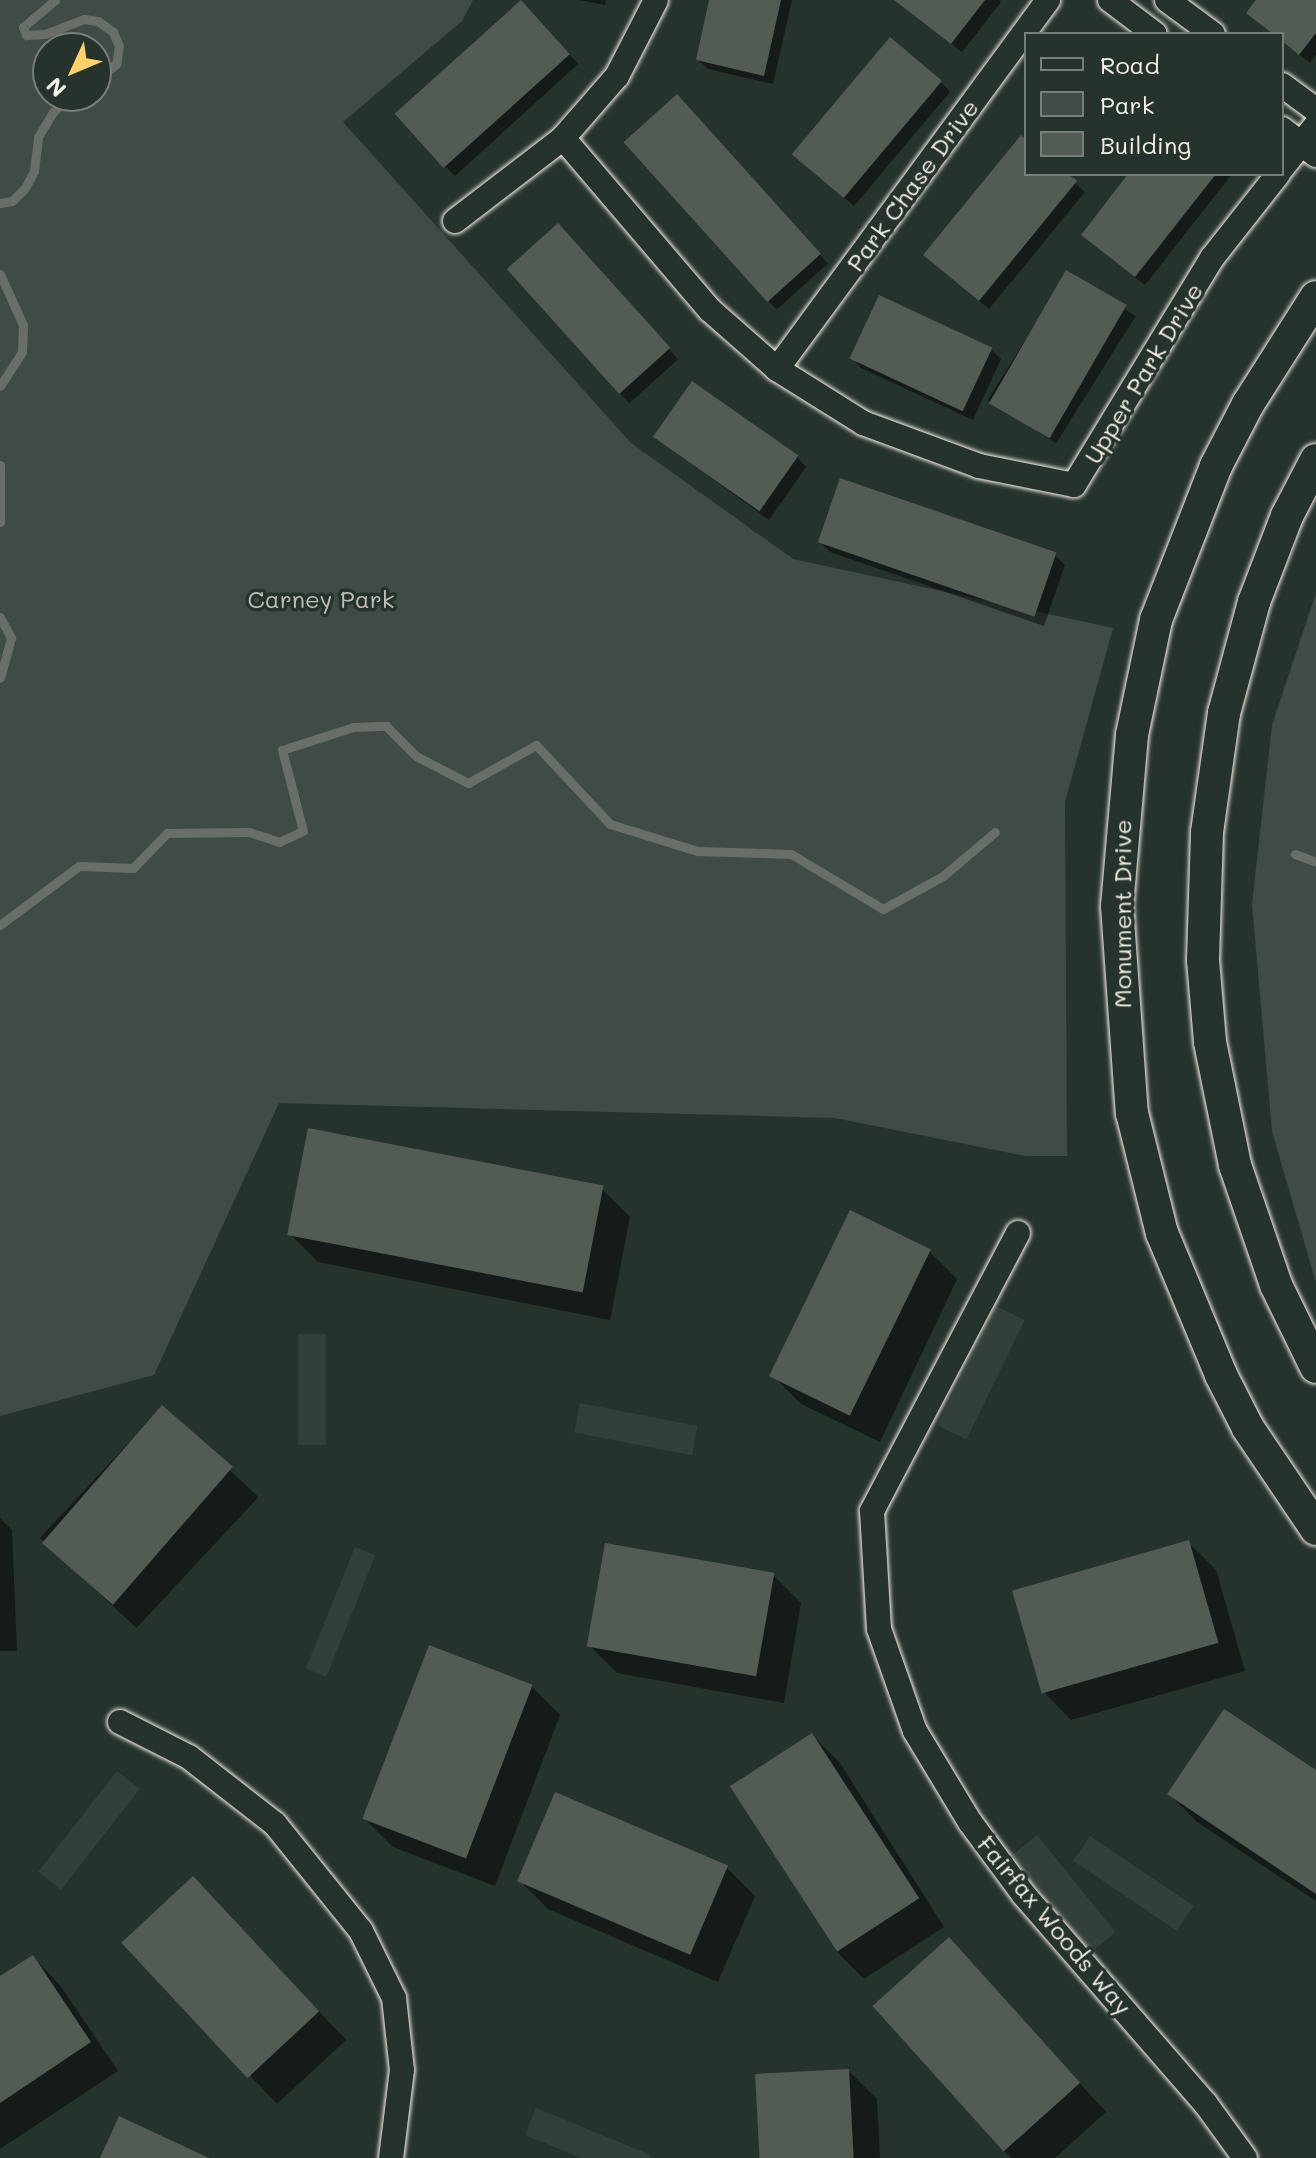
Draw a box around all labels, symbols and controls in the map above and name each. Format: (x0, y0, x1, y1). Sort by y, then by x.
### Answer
north arrow (32, 32, 112, 112)
legend (1024, 32, 1284, 176)
text: Road (1100, 49, 1160, 80)
text: N (40, 72, 72, 104)
text: Park (1100, 89, 1154, 120)
street label: Park Chase Drive (840, 93, 984, 277)
text: Building (1100, 129, 1191, 160)
street label: Upper Park Drive (1078, 277, 1208, 469)
park label: Carney Park (248, 585, 394, 613)
street label: Monument Drive (1108, 820, 1136, 1008)
street label: Fairfax Woods Way (972, 1830, 1138, 2020)

